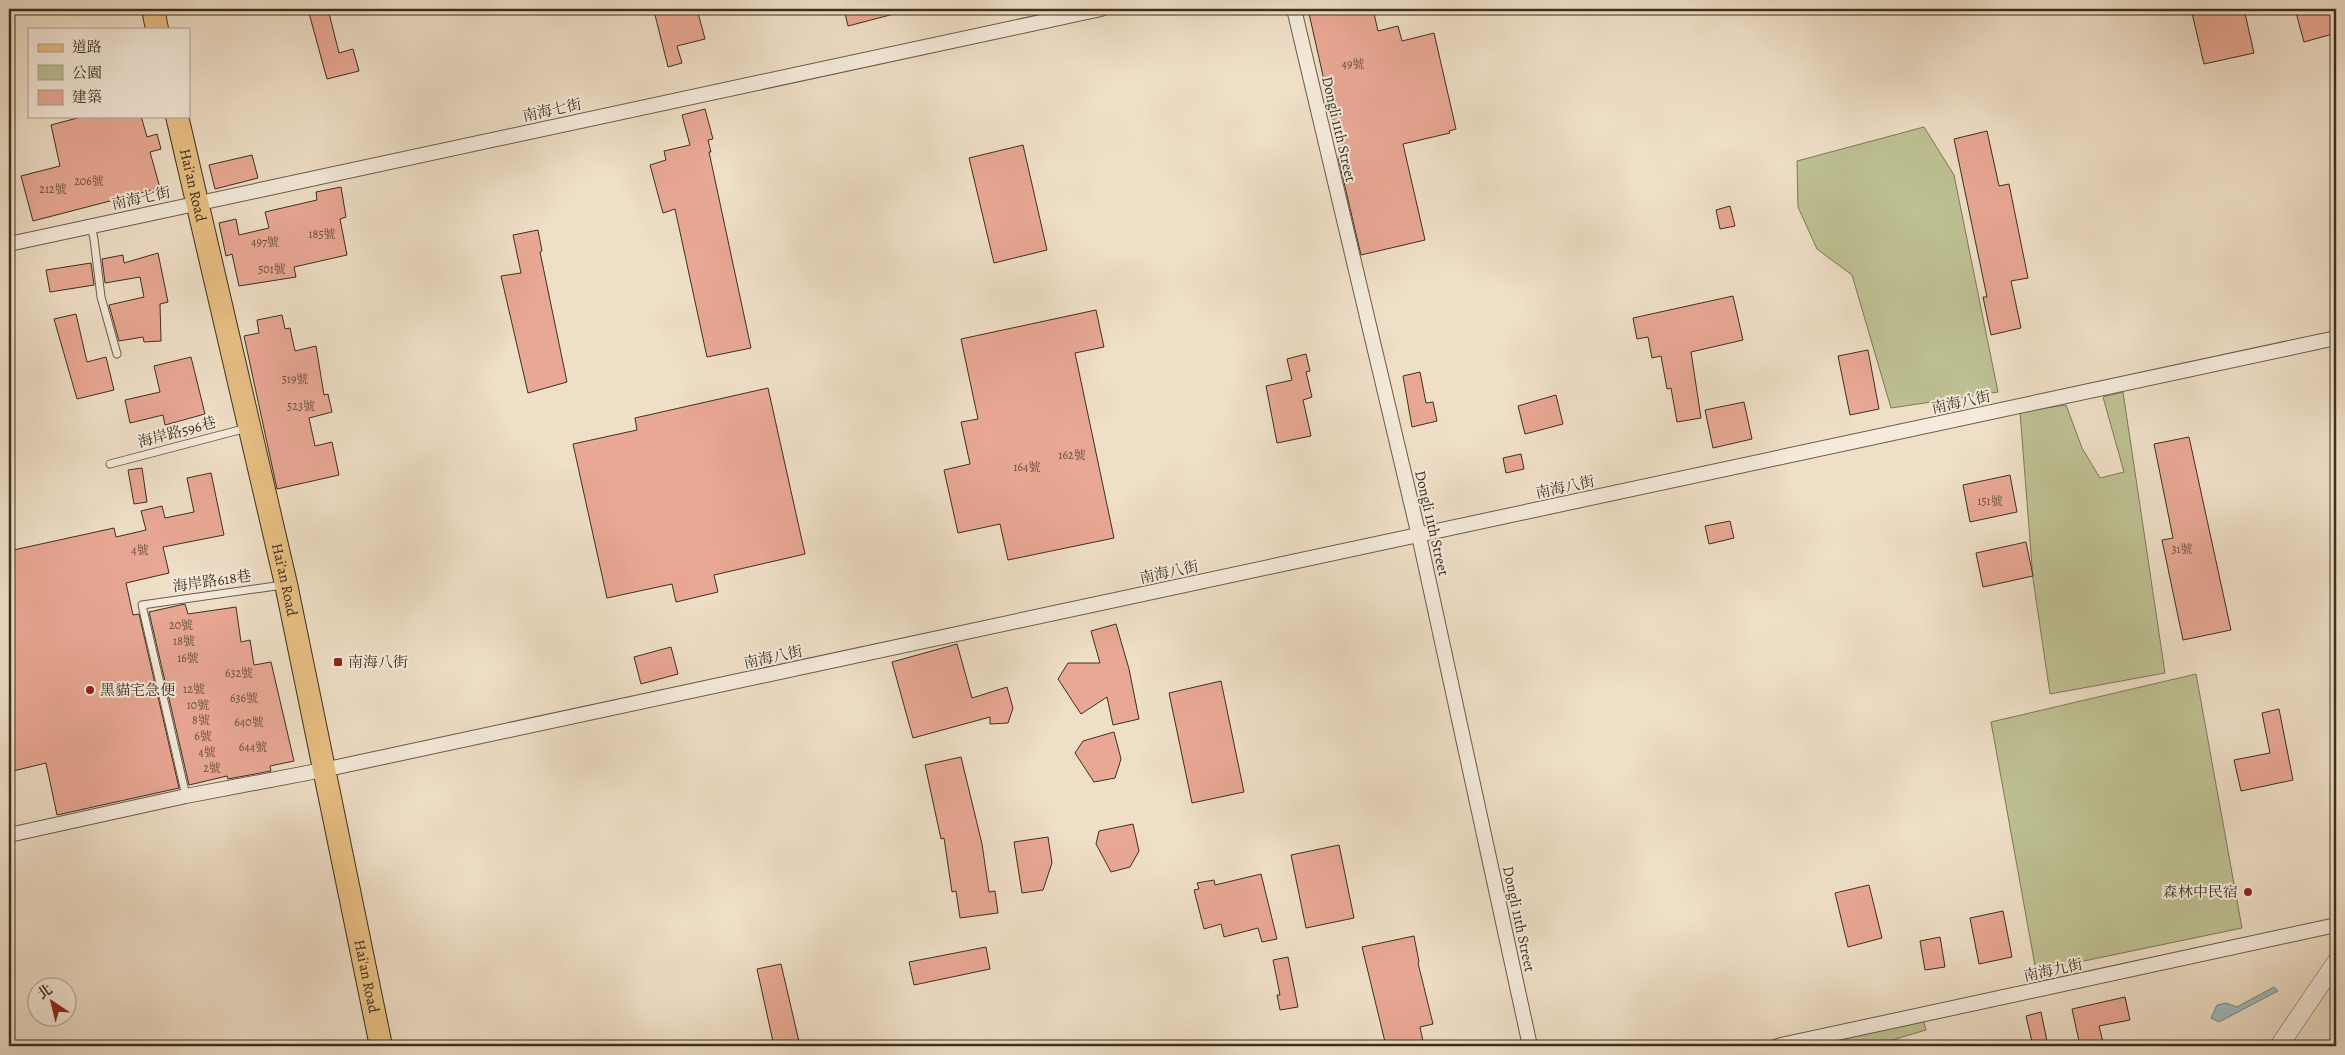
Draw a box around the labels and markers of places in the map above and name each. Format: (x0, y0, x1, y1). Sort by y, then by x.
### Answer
place label: 南海八街 (348, 652, 408, 672)
marker: 南海八街 (332, 656, 344, 668)
place label: 黑貓宅急便 (100, 680, 175, 700)
marker: 黑貓宅急便 (84, 684, 96, 696)
place label: 森林中民宿 (2163, 882, 2238, 902)
marker: 森林中民宿 (2242, 886, 2254, 898)

